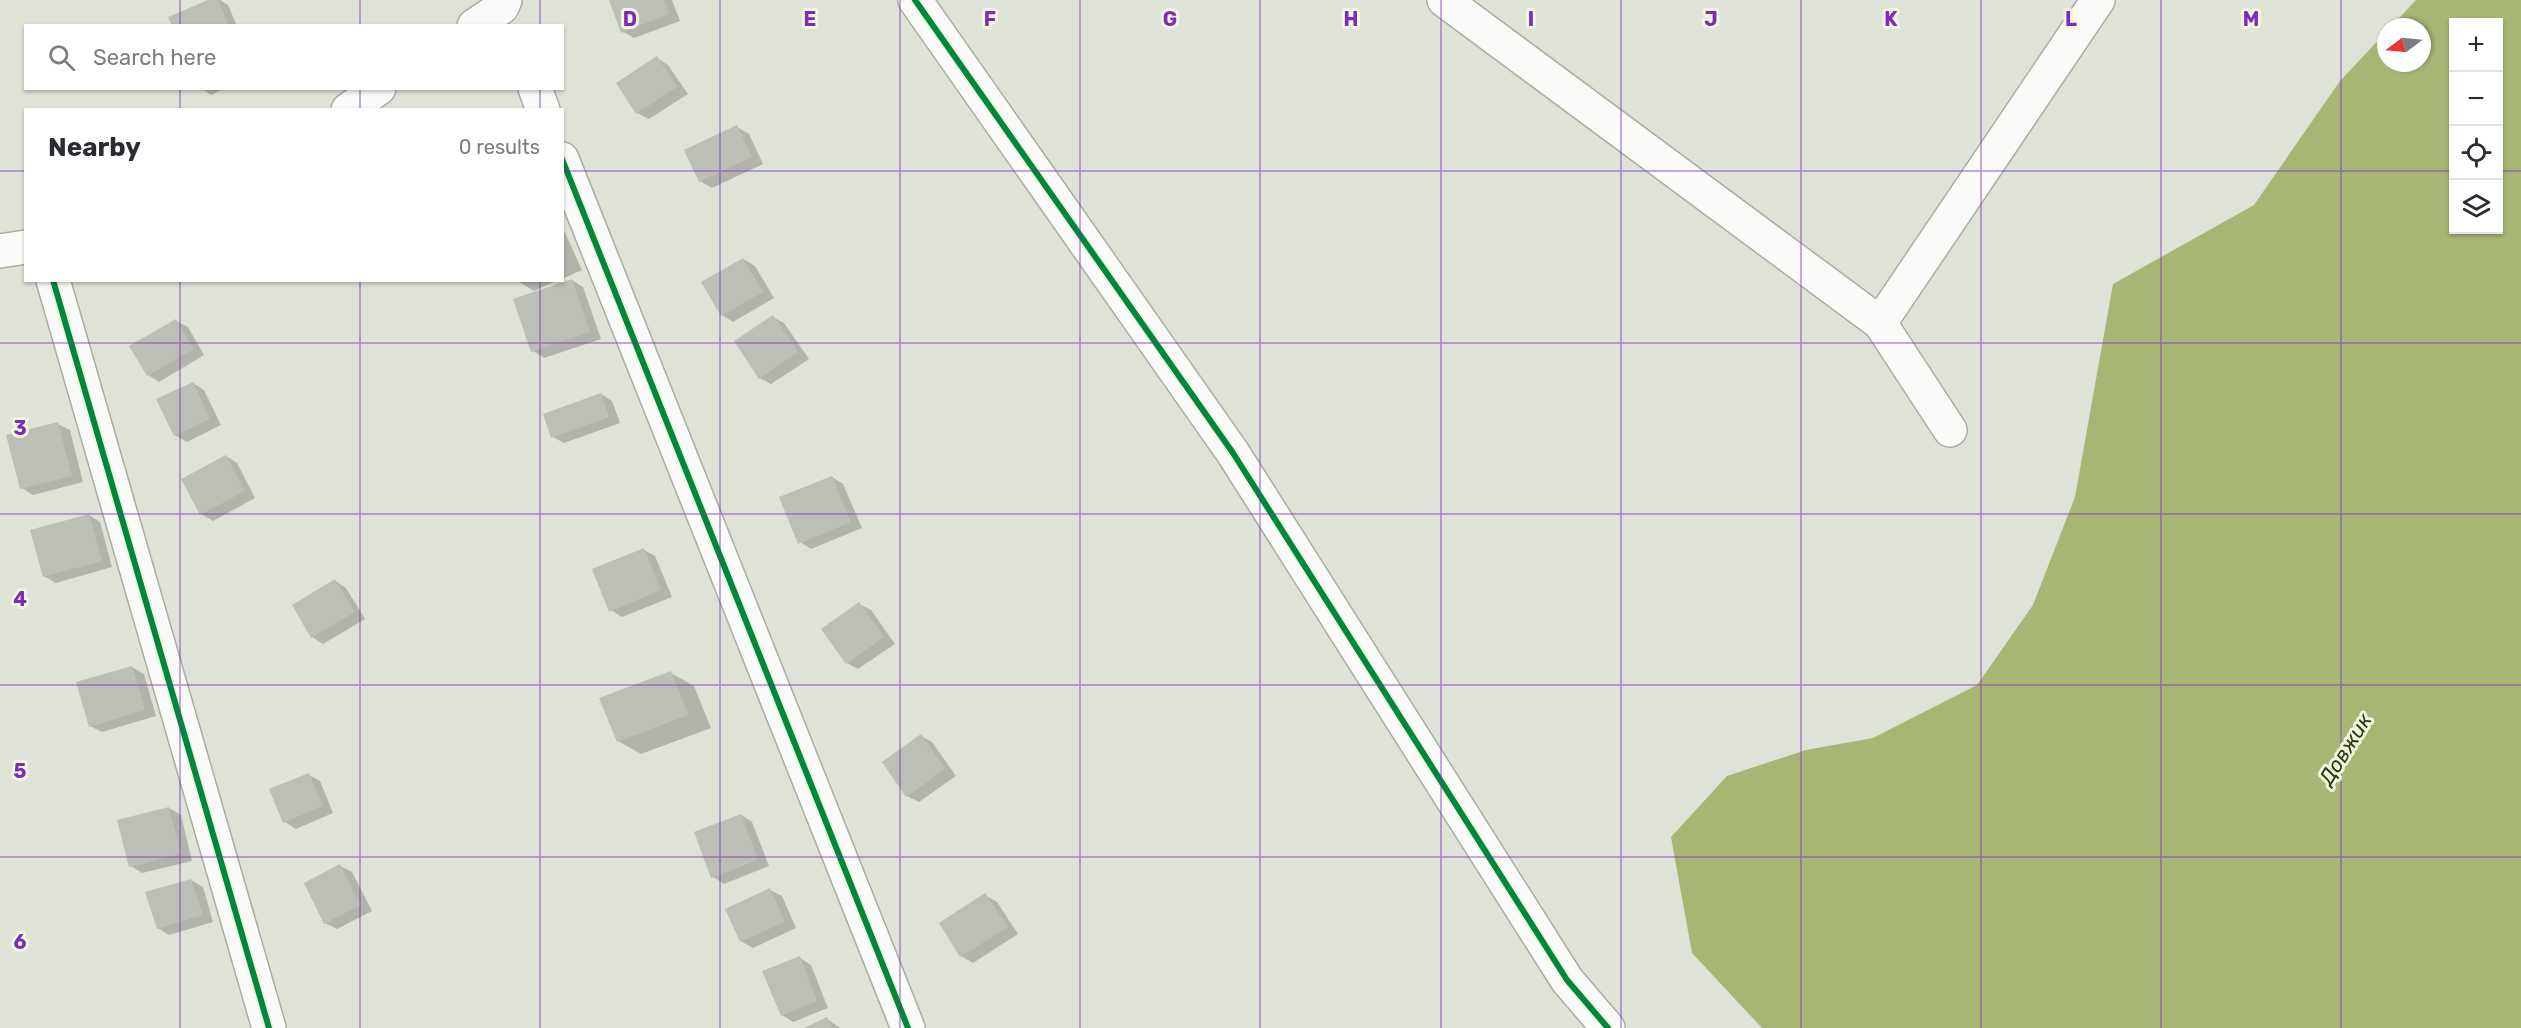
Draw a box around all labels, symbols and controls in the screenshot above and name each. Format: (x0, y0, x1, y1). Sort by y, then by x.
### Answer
text: D (623, 7, 637, 31)
text: E (804, 7, 816, 31)
text: F (984, 7, 996, 31)
text: G (1163, 7, 1177, 31)
text: H (1344, 7, 1358, 31)
text: I (1528, 7, 1534, 31)
text: J (1704, 7, 1718, 31)
text: K (1884, 7, 1898, 31)
text: L (2065, 7, 2077, 31)
text: M (2243, 7, 2259, 31)
north arrow (2377, 18, 2431, 72)
map controls (2449, 18, 2503, 234)
button: + (2449, 18, 2503, 72)
search box (24, 24, 564, 90)
icon: search (45, 41, 78, 74)
text: Search here (93, 44, 216, 71)
button: − (2449, 72, 2503, 126)
button: locate (2449, 126, 2503, 180)
text: Nearby (48, 132, 141, 163)
text: 0 results (459, 135, 540, 159)
button: layers (2449, 180, 2503, 234)
text: 3 (13, 416, 27, 440)
text: 4 (13, 587, 27, 611)
water label: Довжик (2312, 708, 2377, 791)
text: 5 (14, 759, 27, 783)
text: 6 (13, 930, 27, 954)

